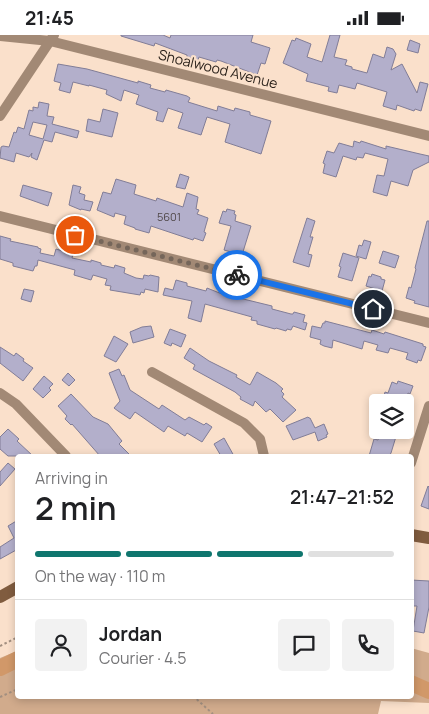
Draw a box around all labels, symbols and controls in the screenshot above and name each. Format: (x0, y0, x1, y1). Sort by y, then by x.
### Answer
text: 21:45 (25, 5, 74, 31)
street label: Shoalwood Avenue (156, 45, 280, 93)
house number: 5601 (157, 209, 181, 224)
pin (54, 214, 96, 256)
icon: bag (61, 221, 89, 249)
courier (212, 250, 262, 300)
icon: bike (223, 261, 251, 289)
pin (352, 288, 394, 330)
icon: home (359, 295, 387, 323)
map controls (369, 394, 414, 439)
button: layers (369, 394, 414, 439)
text: Arriving in (35, 467, 108, 489)
text: 21:47–21:52 (290, 484, 394, 510)
text: 2 min (35, 486, 117, 530)
text: On the way · 110 m (35, 565, 165, 587)
button: person (35, 619, 87, 671)
button: chat (278, 619, 330, 671)
button: phone (342, 619, 394, 671)
text: Jordan (99, 621, 162, 647)
text: Courier · 4.5 (99, 647, 186, 669)

